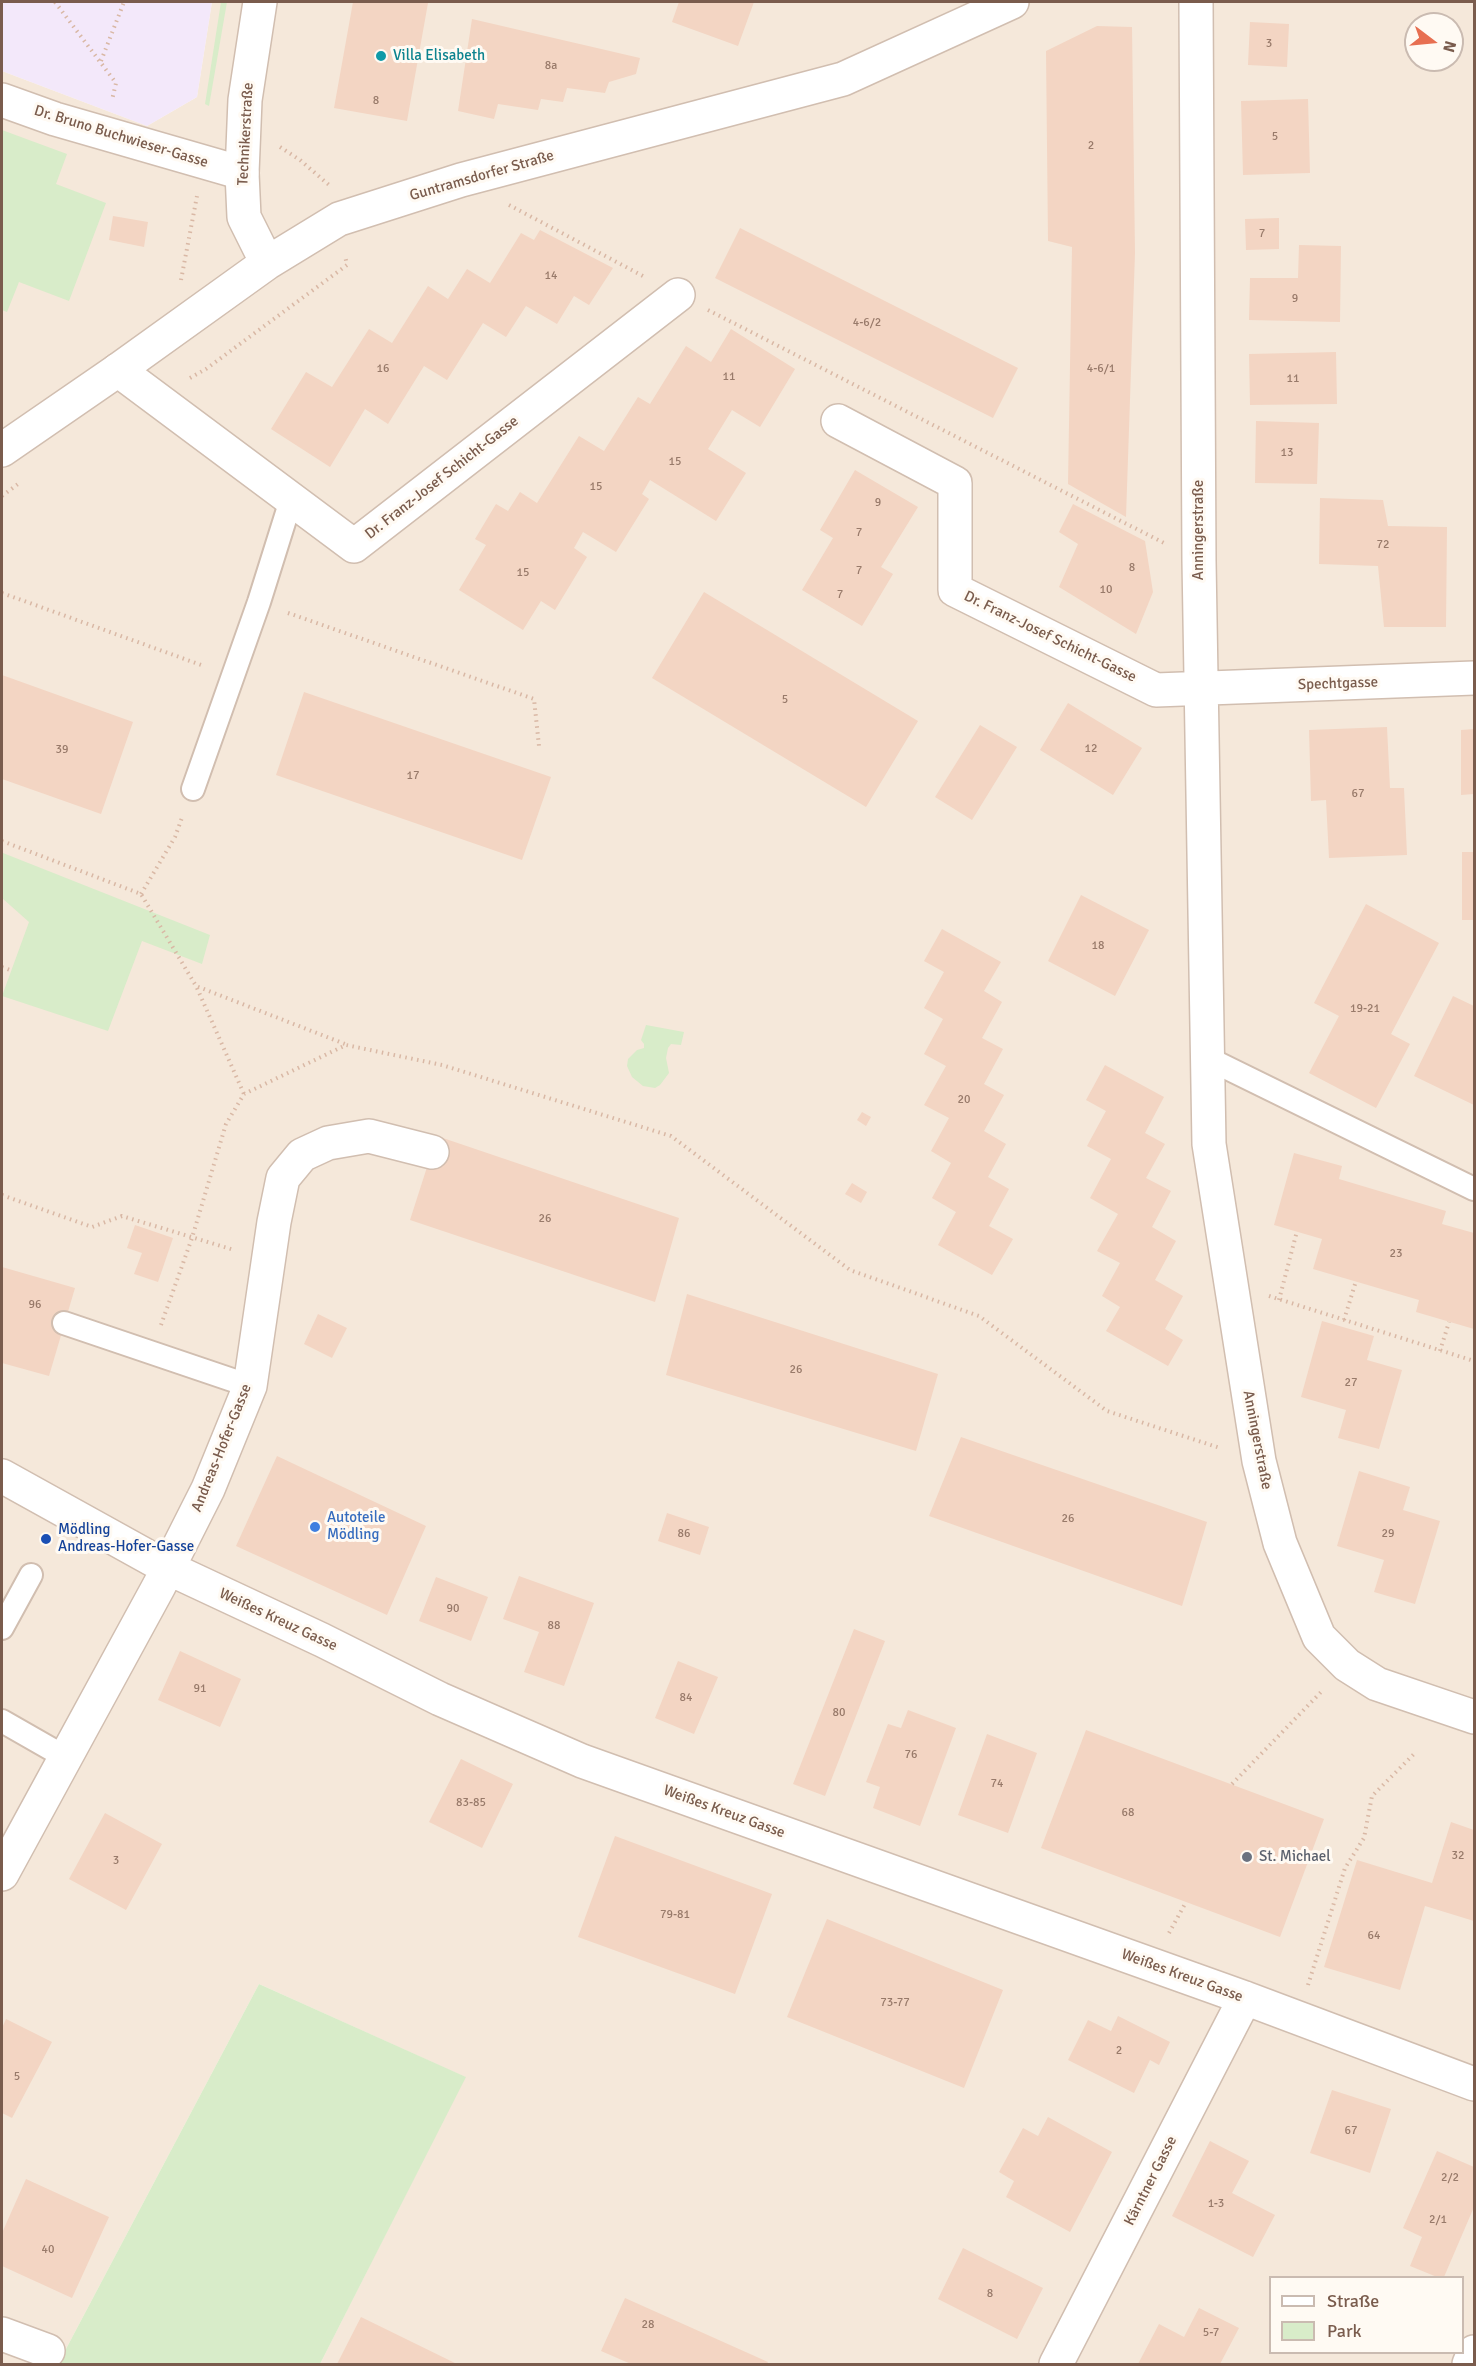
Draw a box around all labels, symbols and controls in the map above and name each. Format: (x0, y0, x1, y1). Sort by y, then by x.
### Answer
north arrow (1404, 12, 1464, 72)
house number: 3 (1266, 37, 1272, 51)
text: N (1438, 38, 1461, 55)
place label: Villa Elisabeth (393, 47, 485, 65)
marker: Villa Elisabeth (374, 49, 388, 63)
house number: 8a (545, 59, 557, 73)
street label: Technikerstraße (234, 82, 258, 186)
house number: 8 (373, 94, 379, 108)
street label: Dr. Bruno Buchwieser-Gasse (32, 102, 210, 172)
house number: 5 (1272, 130, 1278, 144)
house number: 2 (1088, 139, 1094, 153)
street label: Guntramsdorfer Straße (408, 147, 556, 205)
house number: 7 (1259, 227, 1265, 241)
house number: 14 (545, 269, 557, 283)
house number: 9 (1292, 292, 1298, 306)
house number: 4-6/2 (853, 316, 881, 330)
house number: 16 (377, 362, 389, 376)
house number: 4-6/1 (1087, 362, 1115, 376)
house number: 11 (723, 370, 735, 384)
house number: 11 (1287, 372, 1299, 386)
street label: Dr. Franz-Josef Schicht-Gasse (362, 412, 522, 544)
house number: 13 (1281, 446, 1293, 460)
house number: 15 (669, 455, 681, 469)
house number: 15 (590, 480, 602, 494)
street label: Anningerstraße (1190, 480, 1208, 580)
house number: 9 (875, 496, 881, 510)
house number: 7 (856, 526, 862, 540)
house number: 72 (1377, 538, 1389, 552)
house number: 8 (1129, 561, 1135, 575)
house number: 7 (856, 564, 862, 578)
house number: 15 (517, 566, 529, 580)
house number: 10 (1100, 583, 1112, 597)
street label: Dr. Franz-Josef Schicht-Gasse (961, 587, 1139, 687)
house number: 7 (837, 588, 843, 602)
street label: Spechtgasse (1298, 674, 1378, 694)
house number: 5 (782, 693, 788, 707)
house number: 12 (1085, 742, 1097, 756)
house number: 39 (56, 743, 68, 757)
house number: 17 (407, 769, 419, 783)
house number: 67 (1352, 787, 1364, 801)
house number: 18 (1092, 939, 1104, 953)
house number: 19-21 (1350, 1002, 1380, 1016)
house number: 20 (958, 1093, 970, 1107)
house number: 26 (539, 1212, 551, 1226)
house number: 23 (1390, 1247, 1402, 1261)
house number: 96 (29, 1298, 41, 1312)
house number: 26 (790, 1363, 802, 1377)
house number: 27 (1345, 1376, 1357, 1390)
street label: Andreas-Hofer-Gasse (188, 1381, 256, 1515)
street label: Anningerstraße (1239, 1389, 1275, 1491)
place label: Autoteile Mödling (327, 1509, 385, 1544)
house number: 26 (1062, 1512, 1074, 1526)
marker: Autoteile Mödling (308, 1520, 322, 1534)
place label: Mödling Andreas-Hofer-Gasse (58, 1521, 194, 1556)
house number: 86 (678, 1527, 690, 1541)
house number: 29 (1382, 1527, 1394, 1541)
marker: Mödling Andreas-Hofer-Gasse (39, 1532, 53, 1546)
street label: Weißes Kreuz Gasse (216, 1585, 340, 1655)
house number: 90 (447, 1602, 459, 1616)
house number: 88 (548, 1619, 560, 1633)
house number: 91 (194, 1682, 206, 1696)
house number: 84 (680, 1691, 692, 1705)
house number: 80 (833, 1706, 845, 1720)
house number: 76 (905, 1748, 917, 1762)
house number: 74 (991, 1777, 1003, 1791)
street label: Weißes Kreuz Gasse (661, 1782, 787, 1842)
house number: 83-85 (456, 1796, 486, 1810)
house number: 68 (1122, 1806, 1134, 1820)
place label: St. Michael (1259, 1848, 1331, 1866)
house number: 32 (1452, 1849, 1464, 1863)
marker: St. Michael (1240, 1850, 1254, 1864)
house number: 3 (113, 1854, 119, 1868)
house number: 79-81 (660, 1908, 690, 1922)
house number: 64 (1368, 1929, 1380, 1943)
street label: Weißes Kreuz Gasse (1119, 1946, 1245, 2006)
house number: 73-77 (880, 1996, 910, 2010)
house number: 2 (1116, 2044, 1122, 2058)
house number: 5 (14, 2070, 20, 2084)
house number: 67 (1345, 2124, 1357, 2138)
street label: Kärntner Gasse (1121, 2133, 1181, 2229)
house number: 2/2 (1441, 2171, 1459, 2185)
house number: 1-3 (1208, 2197, 1224, 2211)
house number: 2/1 (1429, 2213, 1447, 2227)
house number: 40 (42, 2243, 54, 2257)
legend (1269, 2276, 1464, 2354)
house number: 8 (987, 2287, 993, 2301)
text: Straße (1327, 2290, 1379, 2312)
house number: 28 (642, 2318, 654, 2332)
text: Park (1327, 2320, 1362, 2342)
house number: 5-7 (1203, 2326, 1219, 2340)

